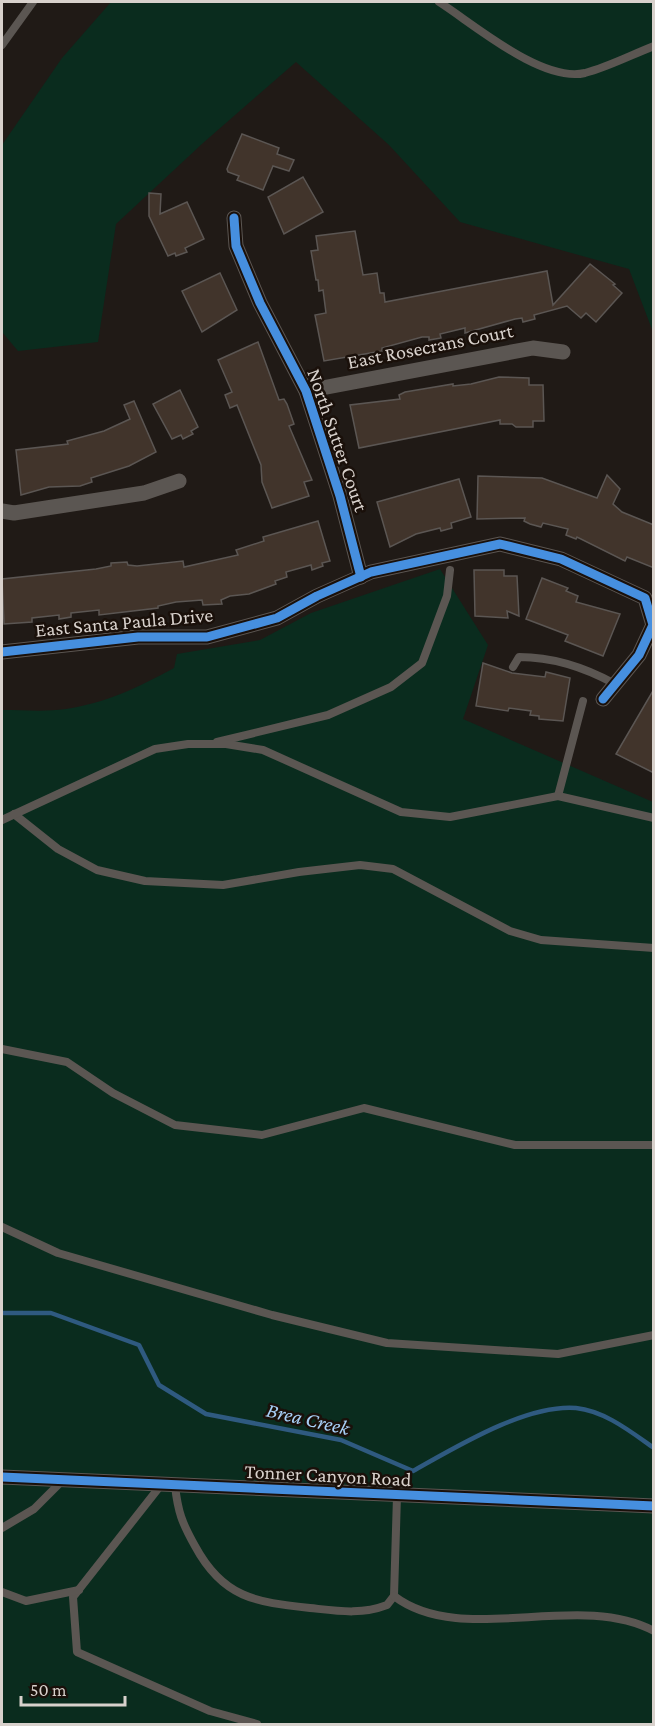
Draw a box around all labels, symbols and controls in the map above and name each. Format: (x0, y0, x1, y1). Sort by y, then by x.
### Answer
street label: East Rosecrans Court (345, 319, 515, 373)
street label: North Sutter Court (303, 366, 373, 515)
street label: East Santa Paula Drive (34, 603, 214, 641)
water label: Brea Creek (264, 1398, 353, 1440)
street label: Tonner Canyon Road (244, 1460, 412, 1491)
scale bar (21, 1669, 124, 1707)
text: 50 m (30, 1680, 67, 1700)

